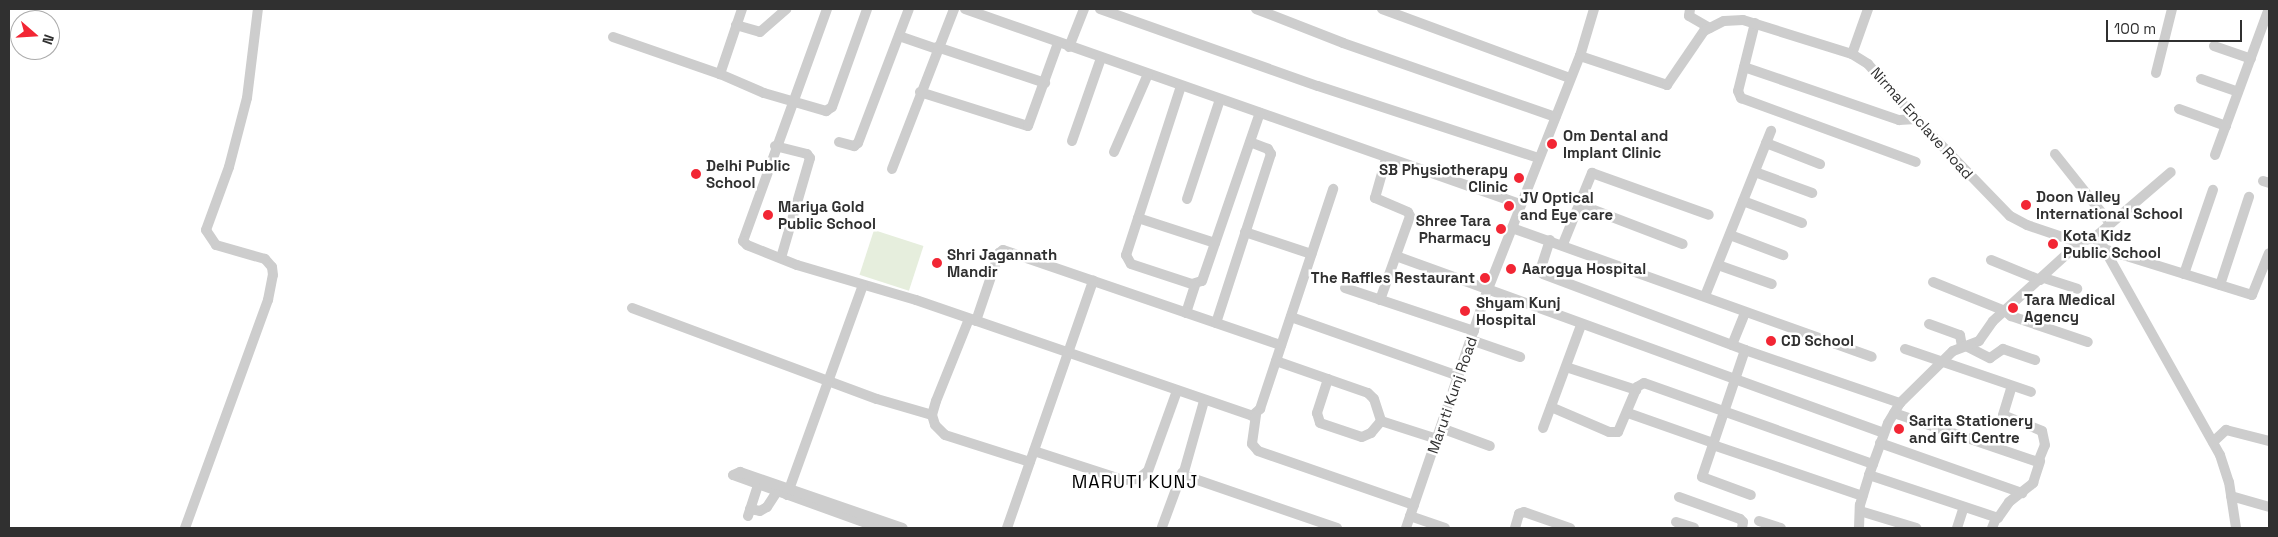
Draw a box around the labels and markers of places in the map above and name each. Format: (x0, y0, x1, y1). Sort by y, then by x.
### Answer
place label: Om Dental and Implant Clinic (1563, 126, 1668, 161)
marker: Om Dental and Implant Clinic (1545, 137, 1559, 151)
place label: Delhi Public School (706, 156, 790, 191)
place label: SB Physiotherapy Clinic (1379, 160, 1508, 195)
marker: Delhi Public School (690, 168, 702, 180)
marker: SB Physiotherapy Clinic (1512, 171, 1526, 185)
place label: Doon Valley International School (2036, 187, 2183, 222)
place label: JV Optical and Eye care (1520, 188, 1613, 223)
place label: Mariya Gold Public School (778, 197, 876, 232)
marker: JV Optical and Eye care (1502, 199, 1516, 213)
marker: Doon Valley International School (2020, 199, 2032, 211)
marker: Mariya Gold Public School (762, 209, 774, 221)
place label: Shree Tara Pharmacy (1415, 211, 1491, 246)
marker: Shree Tara Pharmacy (1495, 223, 1507, 235)
place label: Kota Kidz Public School (2063, 226, 2161, 261)
marker: Kota Kidz Public School (2047, 238, 2059, 250)
place label: Shri Jagannath Mandir (947, 245, 1057, 280)
marker: Shri Jagannath Mandir (931, 257, 943, 269)
place label: Aarogya Hospital (1522, 260, 1646, 278)
marker: Aarogya Hospital (1504, 262, 1518, 276)
place label: The Raffles Restaurant (1311, 269, 1475, 287)
marker: The Raffles Restaurant (1479, 272, 1491, 284)
place label: Tara Medical Agency (2024, 290, 2115, 325)
place label: Shyam Kunj Hospital (1476, 293, 1560, 328)
marker: Tara Medical Agency (2006, 301, 2020, 315)
marker: Shyam Kunj Hospital (1458, 304, 1472, 318)
place label: CD School (1781, 332, 1854, 350)
marker: CD School (1765, 335, 1777, 347)
place label: Sarita Stationery and Gift Centre (1909, 411, 2033, 446)
marker: Sarita Stationery and Gift Centre (1893, 423, 1905, 435)

